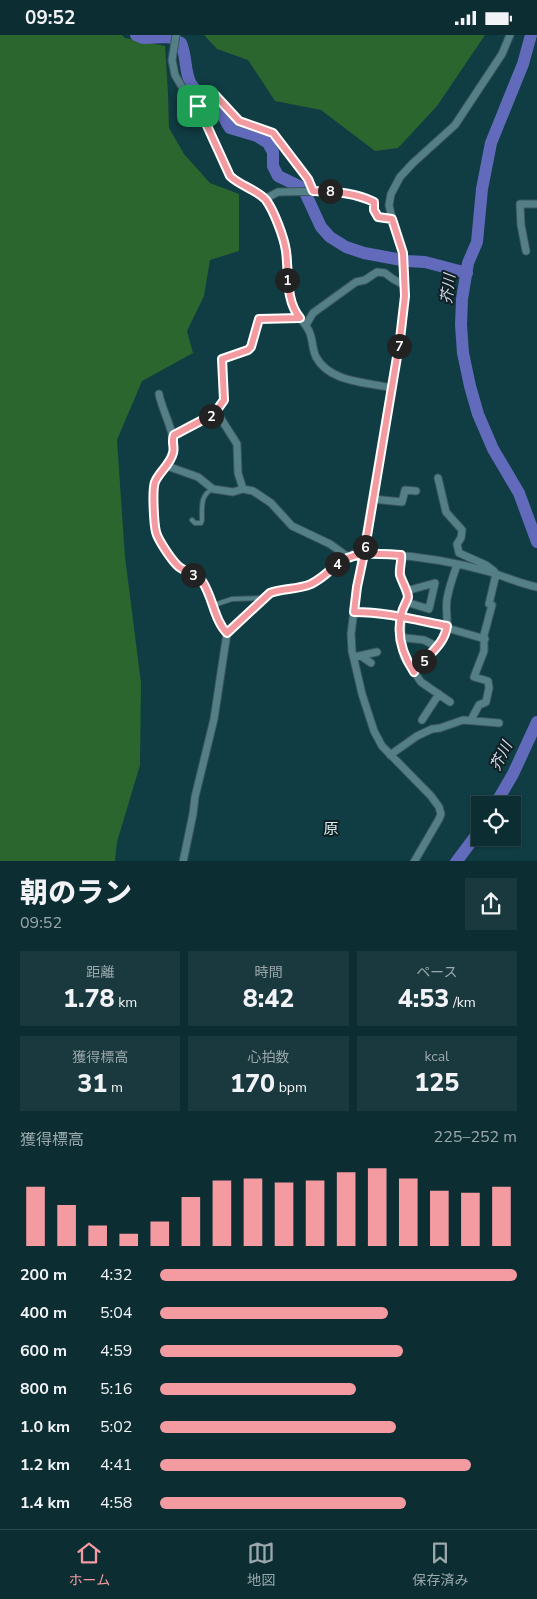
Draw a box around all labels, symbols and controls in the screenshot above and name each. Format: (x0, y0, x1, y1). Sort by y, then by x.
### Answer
text: 09:52 (25, 5, 75, 31)
pin (177, 85, 219, 127)
icon: arrive (184, 92, 212, 120)
pin: 8 (318, 179, 342, 203)
text: 8 (326, 182, 335, 201)
pin: 1 (274, 267, 300, 293)
text: 1 (283, 271, 292, 290)
water label: 芥川 (436, 271, 460, 305)
pin: 7 (386, 333, 412, 359)
text: 7 (395, 337, 404, 356)
pin: 2 (198, 403, 224, 429)
text: 2 (207, 407, 216, 426)
pin: 6 (352, 535, 378, 559)
text: 6 (361, 538, 370, 557)
pin: 4 (324, 551, 350, 577)
text: 4 (333, 555, 342, 574)
pin: 3 (180, 563, 206, 587)
text: 3 (189, 566, 198, 585)
pin: 5 (412, 649, 436, 673)
text: 5 (420, 652, 429, 671)
water label: 芥川 (485, 736, 518, 774)
map controls (471, 796, 521, 846)
button: locate (471, 796, 521, 846)
district label: 原 (323, 819, 339, 839)
text: 朝のラン (20, 874, 132, 912)
button: share (465, 878, 517, 930)
text: 09:52 (20, 912, 62, 934)
text: 距離 (86, 963, 114, 982)
text: 時間 (254, 963, 282, 982)
text: ペース (416, 963, 457, 982)
text: 1.78 (63, 982, 115, 1016)
text: 8:42 (243, 982, 294, 1016)
text: 4:53 (398, 982, 449, 1016)
text: km (115, 993, 137, 1012)
text: /km (449, 993, 476, 1012)
text: kcal (424, 1047, 449, 1066)
text: 獲得標高 (72, 1048, 128, 1067)
text: 心拍数 (247, 1048, 289, 1067)
text: 125 (414, 1066, 459, 1100)
text: 31 (77, 1067, 107, 1101)
text: 170 (230, 1067, 275, 1101)
text: m (107, 1078, 123, 1097)
text: bpm (275, 1078, 307, 1097)
text: 225–252 m (434, 1126, 517, 1148)
text: 獲得標高 (20, 1129, 84, 1151)
text: 200 m (20, 1264, 67, 1286)
text: 4:32 (100, 1264, 132, 1286)
text: 400 m (20, 1302, 67, 1324)
text: 5:04 (100, 1302, 132, 1324)
text: 600 m (20, 1340, 67, 1362)
text: 4:59 (100, 1340, 132, 1362)
text: 800 m (20, 1378, 67, 1400)
text: 5:16 (100, 1378, 132, 1400)
text: 1.0 km (20, 1416, 70, 1438)
text: 5:02 (100, 1416, 132, 1438)
text: 1.2 km (20, 1454, 70, 1476)
text: 4:41 (100, 1454, 132, 1476)
text: 1.4 km (20, 1492, 70, 1514)
text: 4:58 (100, 1492, 132, 1514)
tab: ホーム (69, 1539, 110, 1590)
tab: 地図 (247, 1539, 275, 1590)
tab: 保存済み (412, 1539, 468, 1590)

